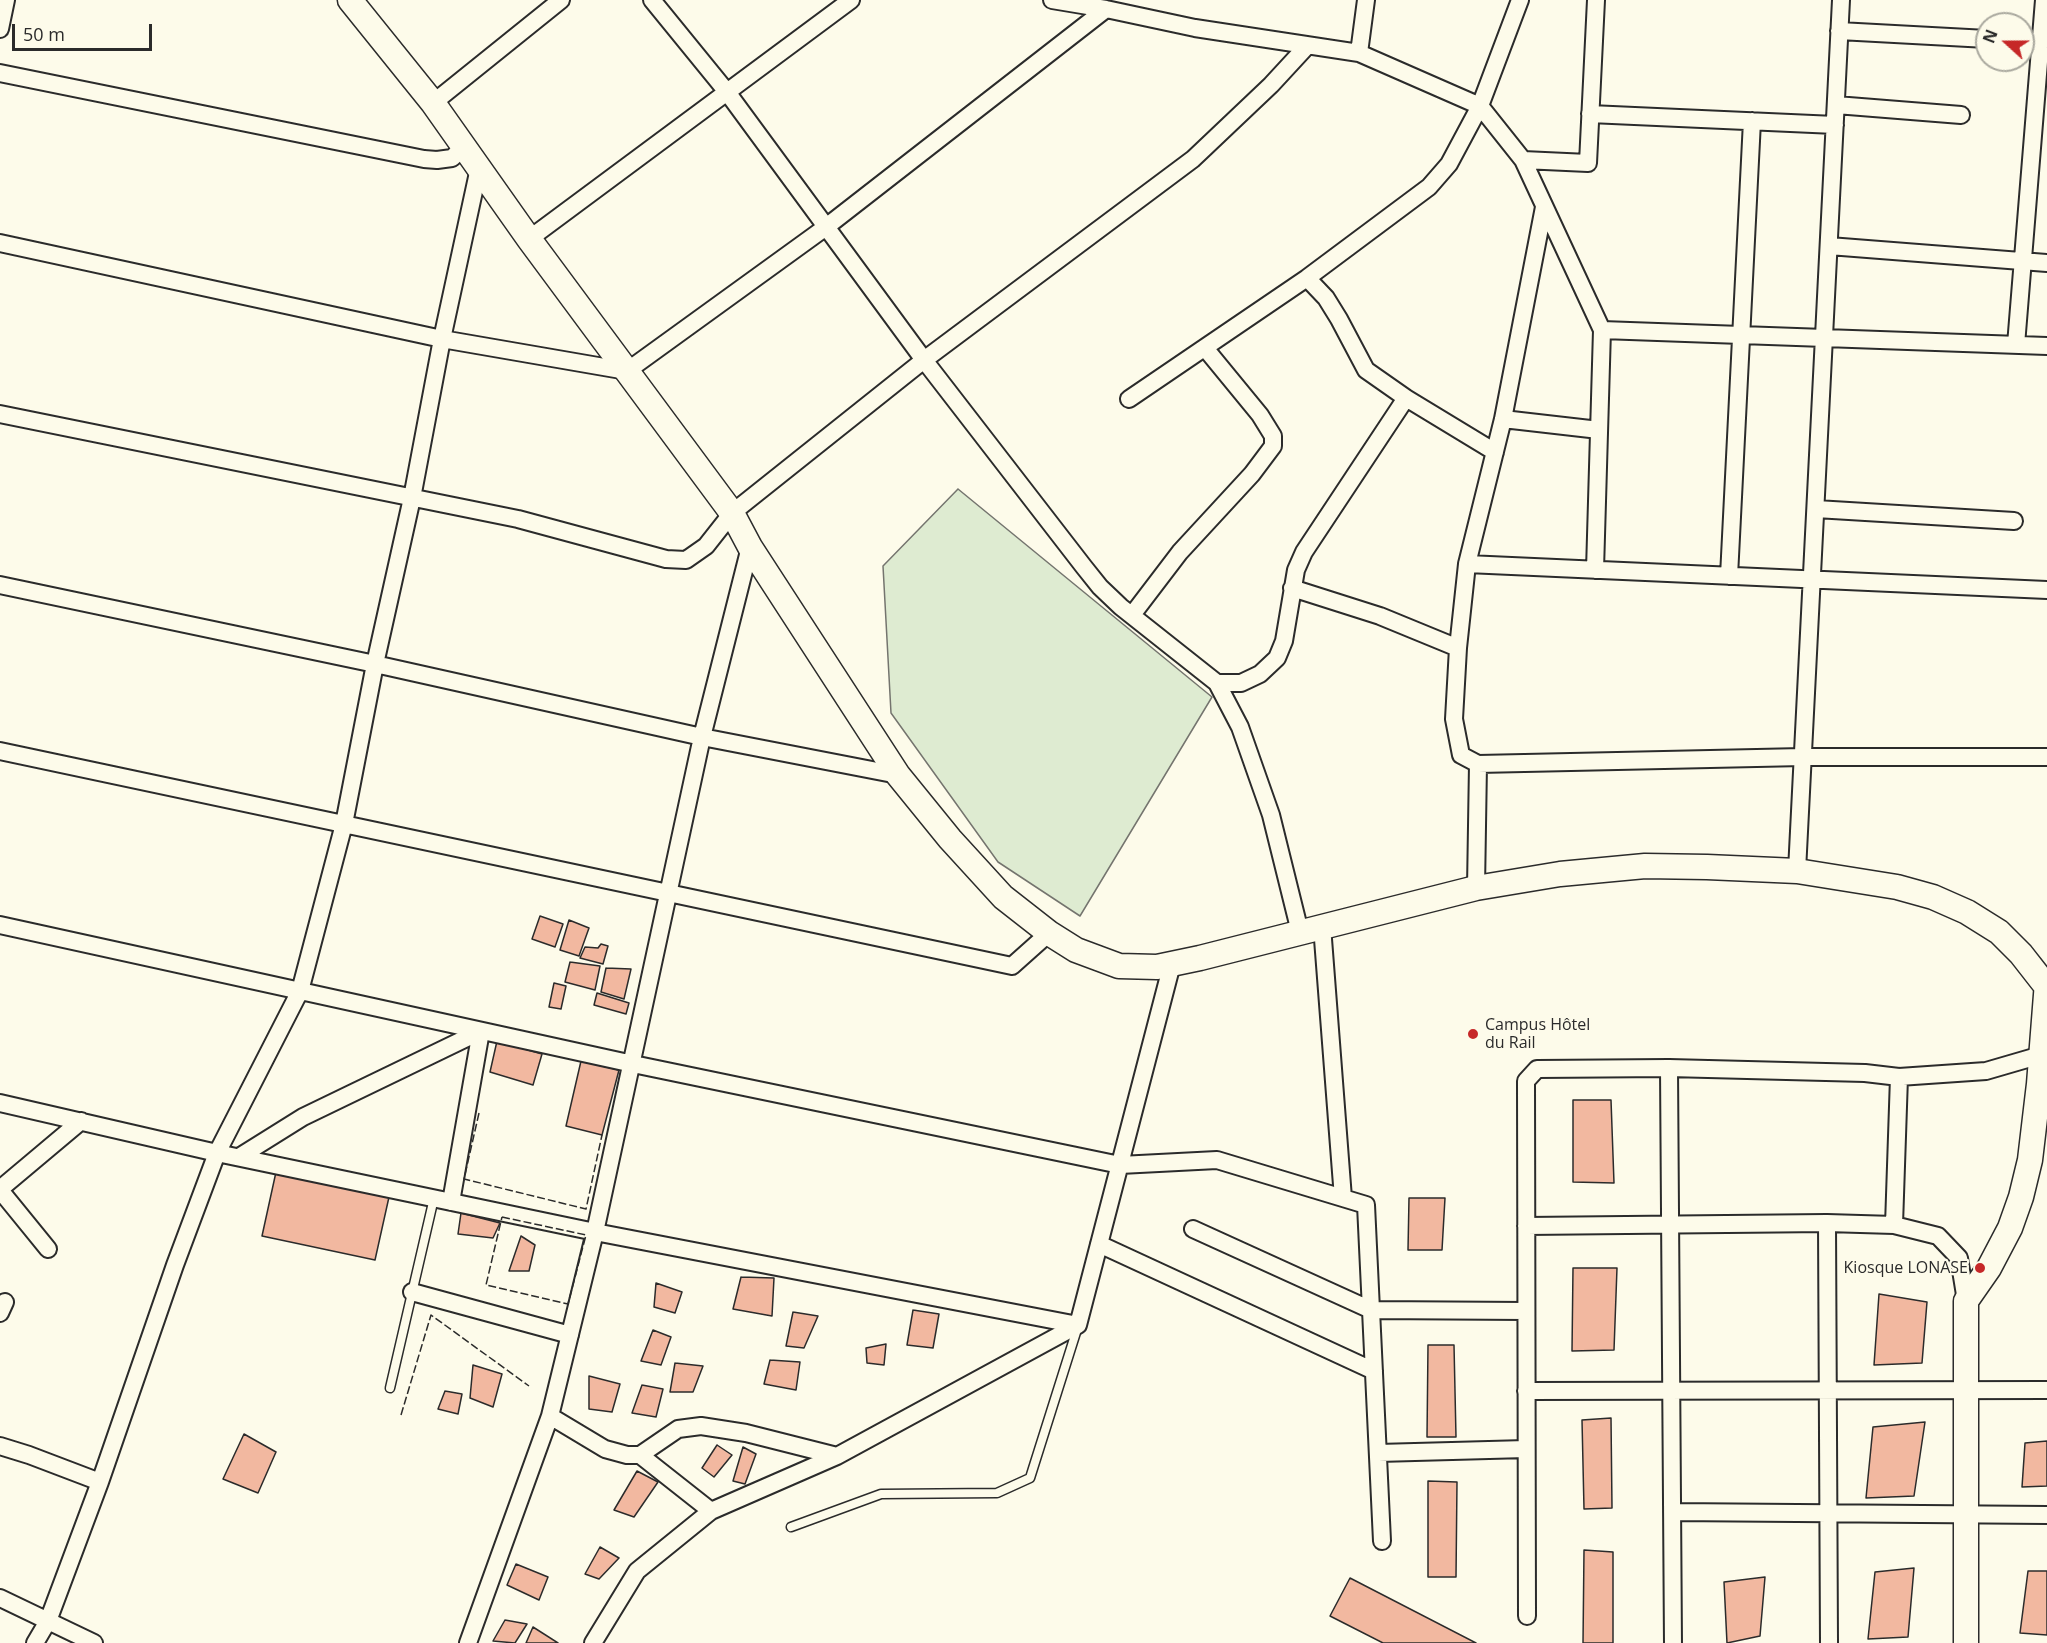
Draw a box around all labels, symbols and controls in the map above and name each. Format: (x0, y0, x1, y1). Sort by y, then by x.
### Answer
scale bar (15, 12, 154, 50)
north arrow (1975, 12, 2035, 72)
text: 50 m (23, 22, 65, 46)
text: N (1977, 26, 2003, 46)
place label: Campus Hôtel du Rail (1485, 1015, 1590, 1053)
marker: Campus Hôtel du Rail (1466, 1027, 1480, 1041)
place label: Kiosque LONASE (1844, 1258, 1968, 1278)
marker: Kiosque LONASE (1973, 1261, 1987, 1275)

